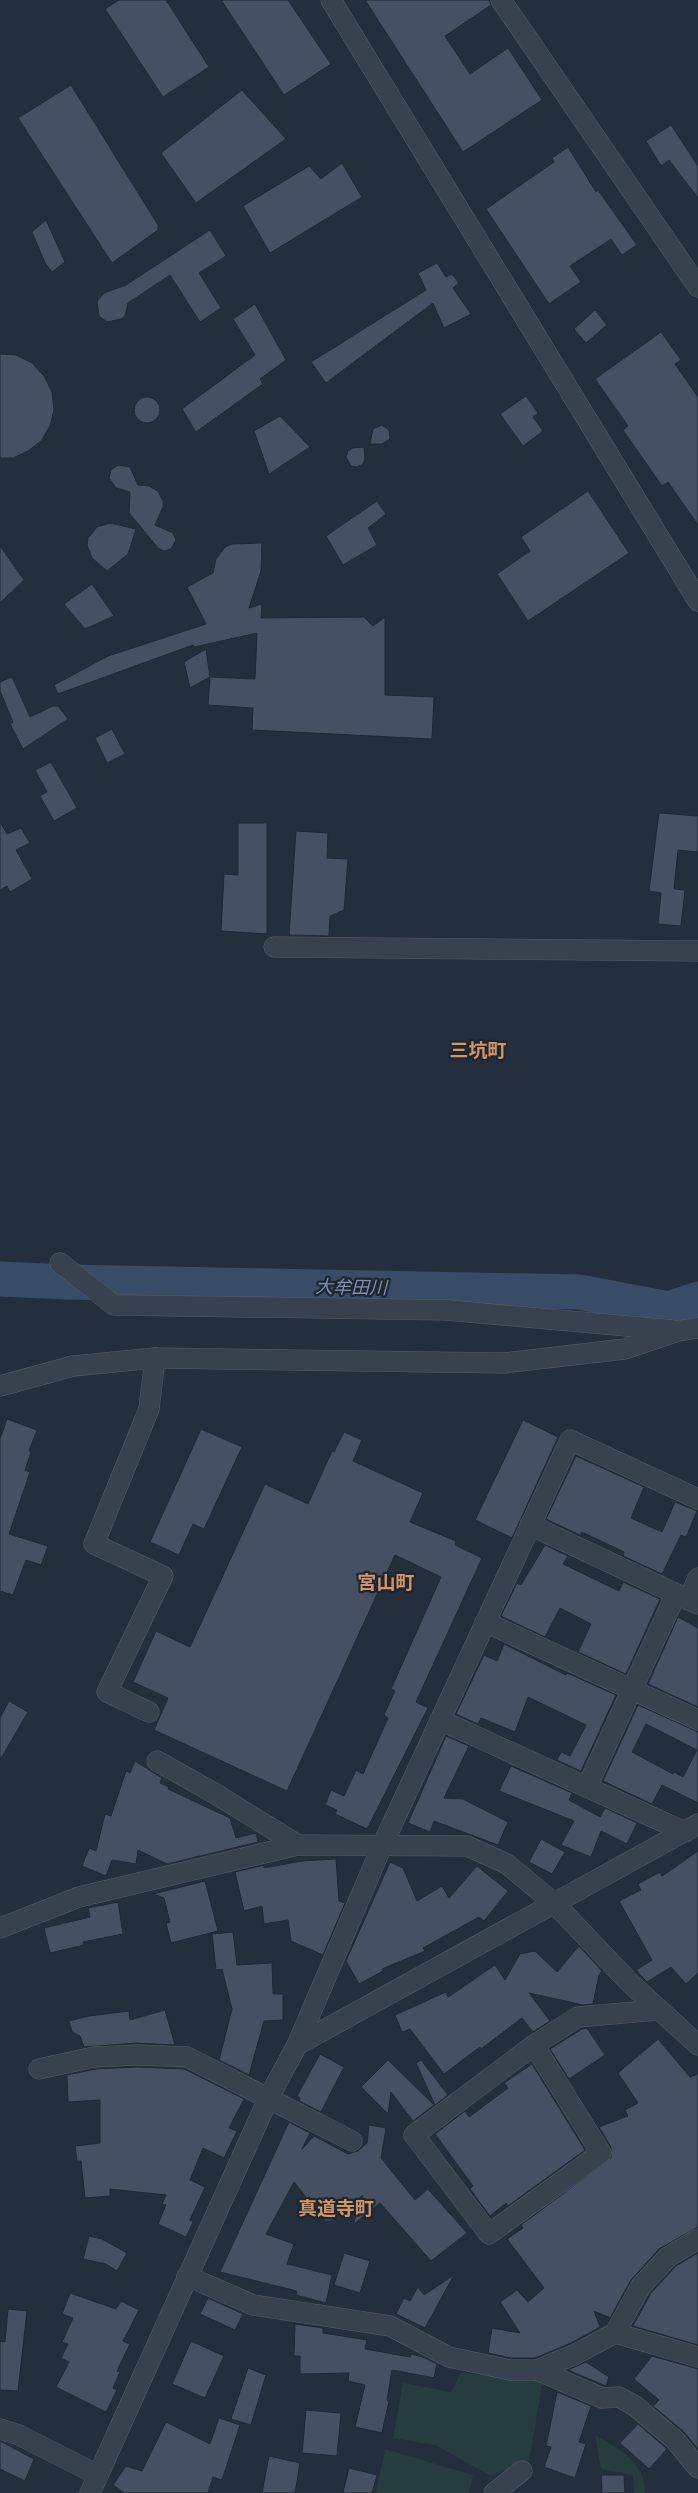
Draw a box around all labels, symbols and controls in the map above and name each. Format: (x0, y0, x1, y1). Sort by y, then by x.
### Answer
district label: 三坑町 (449, 1038, 507, 1063)
water label: 大牟田川 (315, 1275, 389, 1299)
district label: 宮山町 (357, 1570, 415, 1595)
district label: 真道寺町 (298, 2196, 374, 2221)

